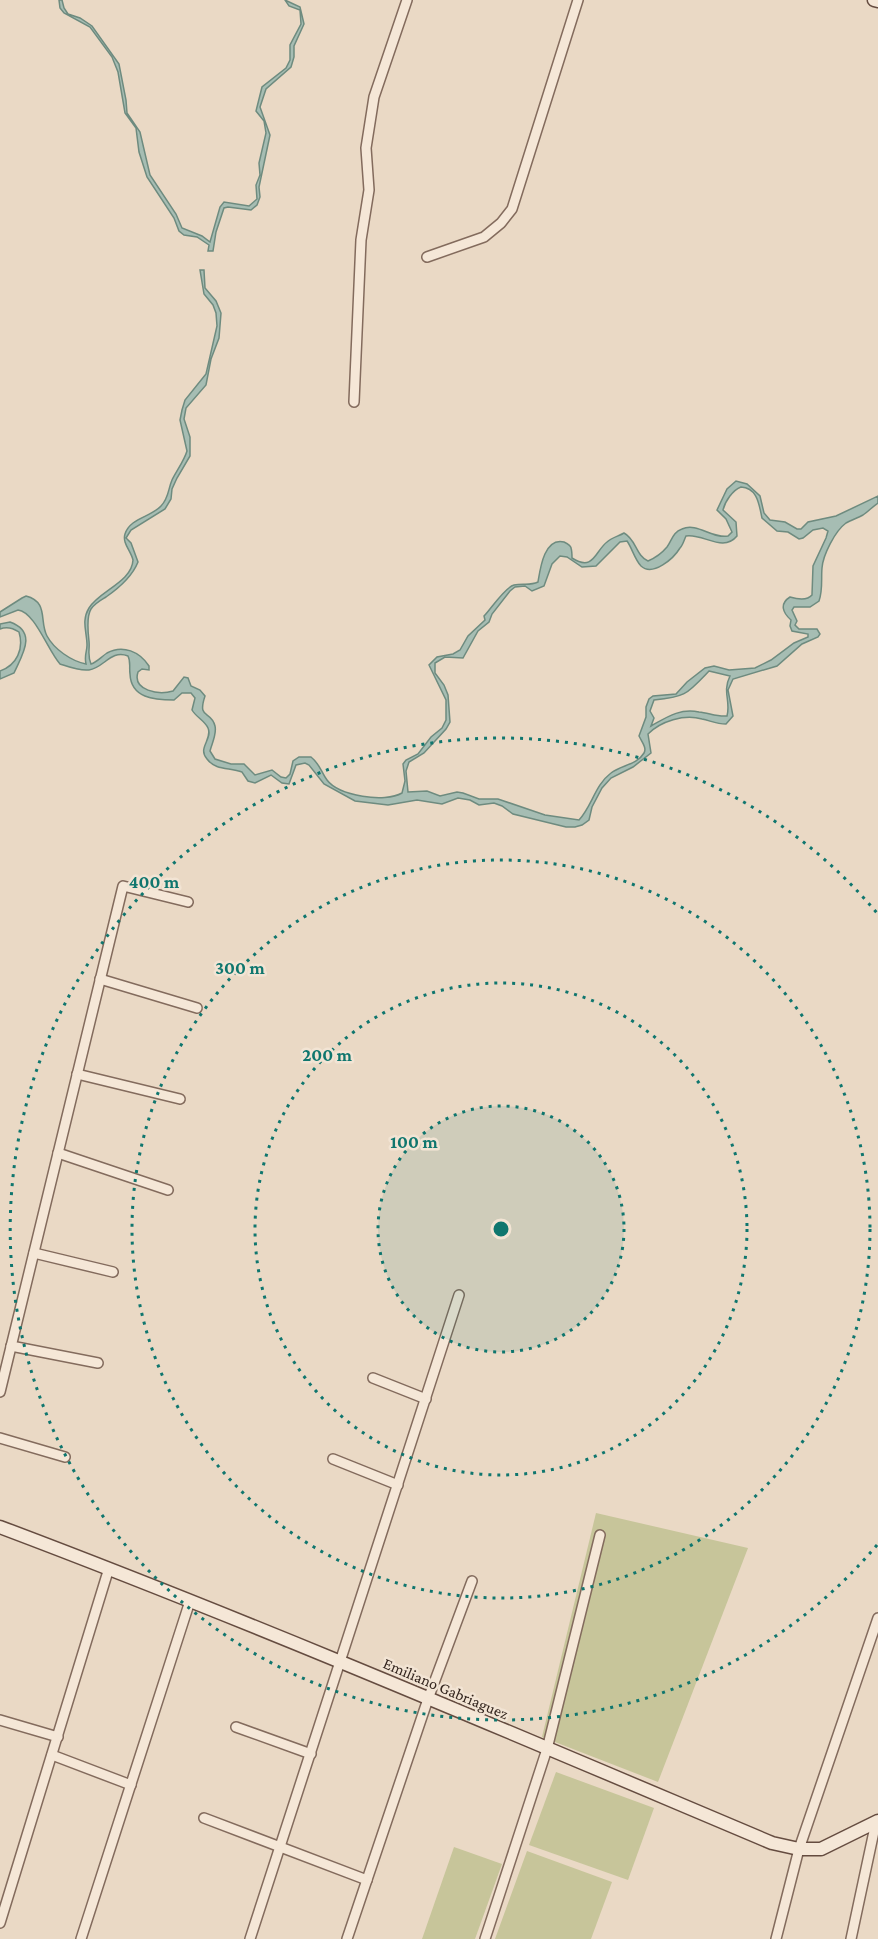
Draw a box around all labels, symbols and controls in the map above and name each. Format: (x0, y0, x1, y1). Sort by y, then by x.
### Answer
text: 400 m (129, 872, 180, 892)
text: 300 m (215, 958, 265, 978)
text: 200 m (302, 1045, 353, 1065)
text: 100 m (390, 1132, 438, 1152)
centre of rings (491, 1219, 511, 1239)
street label: Emiliano Gabriaguez (380, 1654, 511, 1723)

